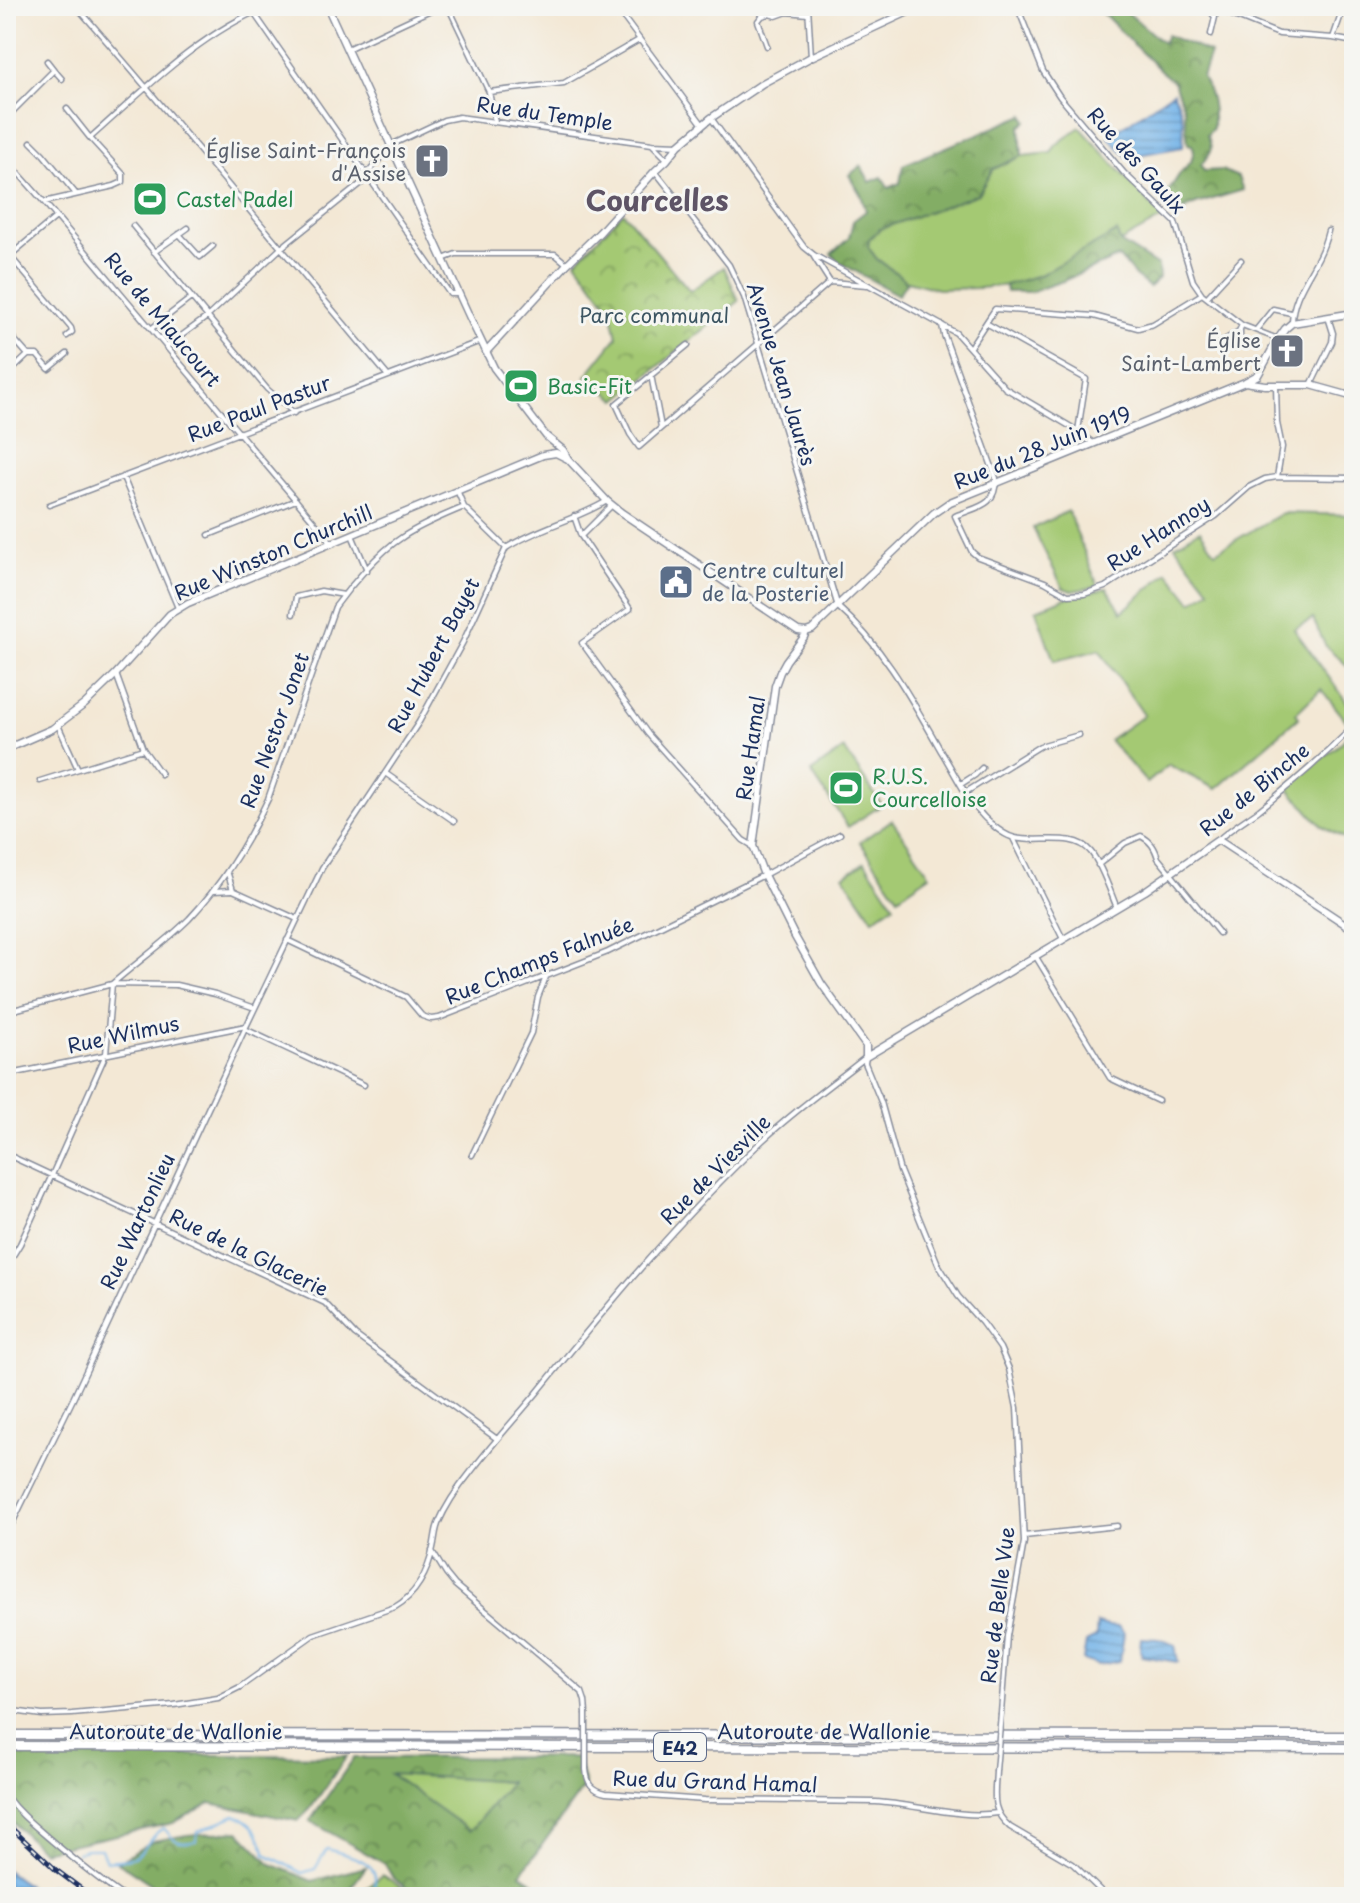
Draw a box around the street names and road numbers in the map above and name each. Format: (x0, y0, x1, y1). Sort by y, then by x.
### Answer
street label: Rue du Temple (475, 89, 615, 137)
street label: Rue des Gaulx (1081, 100, 1193, 220)
street label: Rue de Miaucourt (98, 245, 228, 393)
street label: Avenue Jean Jaurès (740, 279, 824, 469)
street label: Rue Paul Pastur (183, 367, 336, 449)
street label: Rue du 28 Juin 1919 (949, 398, 1135, 496)
street label: Rue Hannoy (1101, 488, 1215, 578)
street label: Rue Winston Churchill (169, 497, 377, 607)
street label: Rue Hubert Bayet (379, 572, 487, 738)
street label: Rue Nestor Jonet (232, 648, 316, 812)
street label: Rue Hamal (728, 694, 772, 802)
street label: Rue de Binche (1193, 735, 1315, 843)
street label: Rue Champs Falnuée (440, 908, 638, 1012)
street label: Rue Wilmus (64, 1008, 182, 1060)
street label: Rue de Viesville (653, 1107, 777, 1231)
street label: Rue Wartonlieu (92, 1148, 182, 1294)
street label: Rue de la Glacerie (164, 1200, 334, 1304)
street label: Rue de Belle Vue (973, 1525, 1021, 1685)
street label: Autoroute de Wallonie (69, 1716, 283, 1746)
street label: Autoroute de Wallonie (717, 1716, 931, 1746)
road number: E42 (654, 1733, 706, 1761)
street label: Rue du Grand Hamal (612, 1762, 818, 1800)

